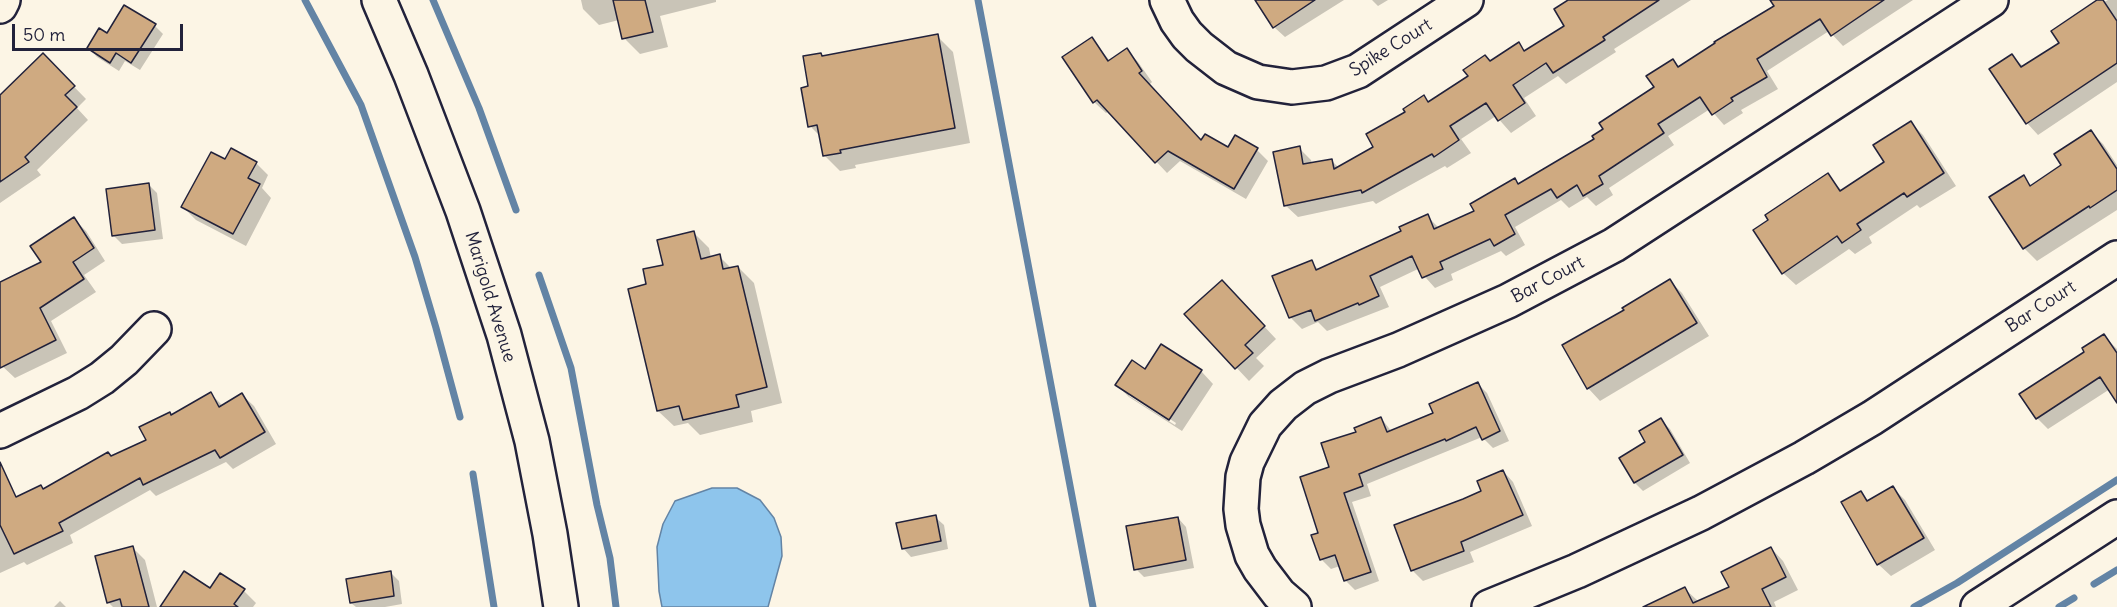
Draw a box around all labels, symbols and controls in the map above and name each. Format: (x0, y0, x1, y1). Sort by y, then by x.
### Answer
scale bar (15, 12, 186, 50)
street label: Spike Court (1346, 14, 1436, 82)
text: 50 m (23, 23, 65, 46)
street label: Marigold Avenue (460, 229, 520, 365)
street label: Bar Court (1508, 252, 1588, 308)
street label: Bar Court (2002, 276, 2080, 338)

